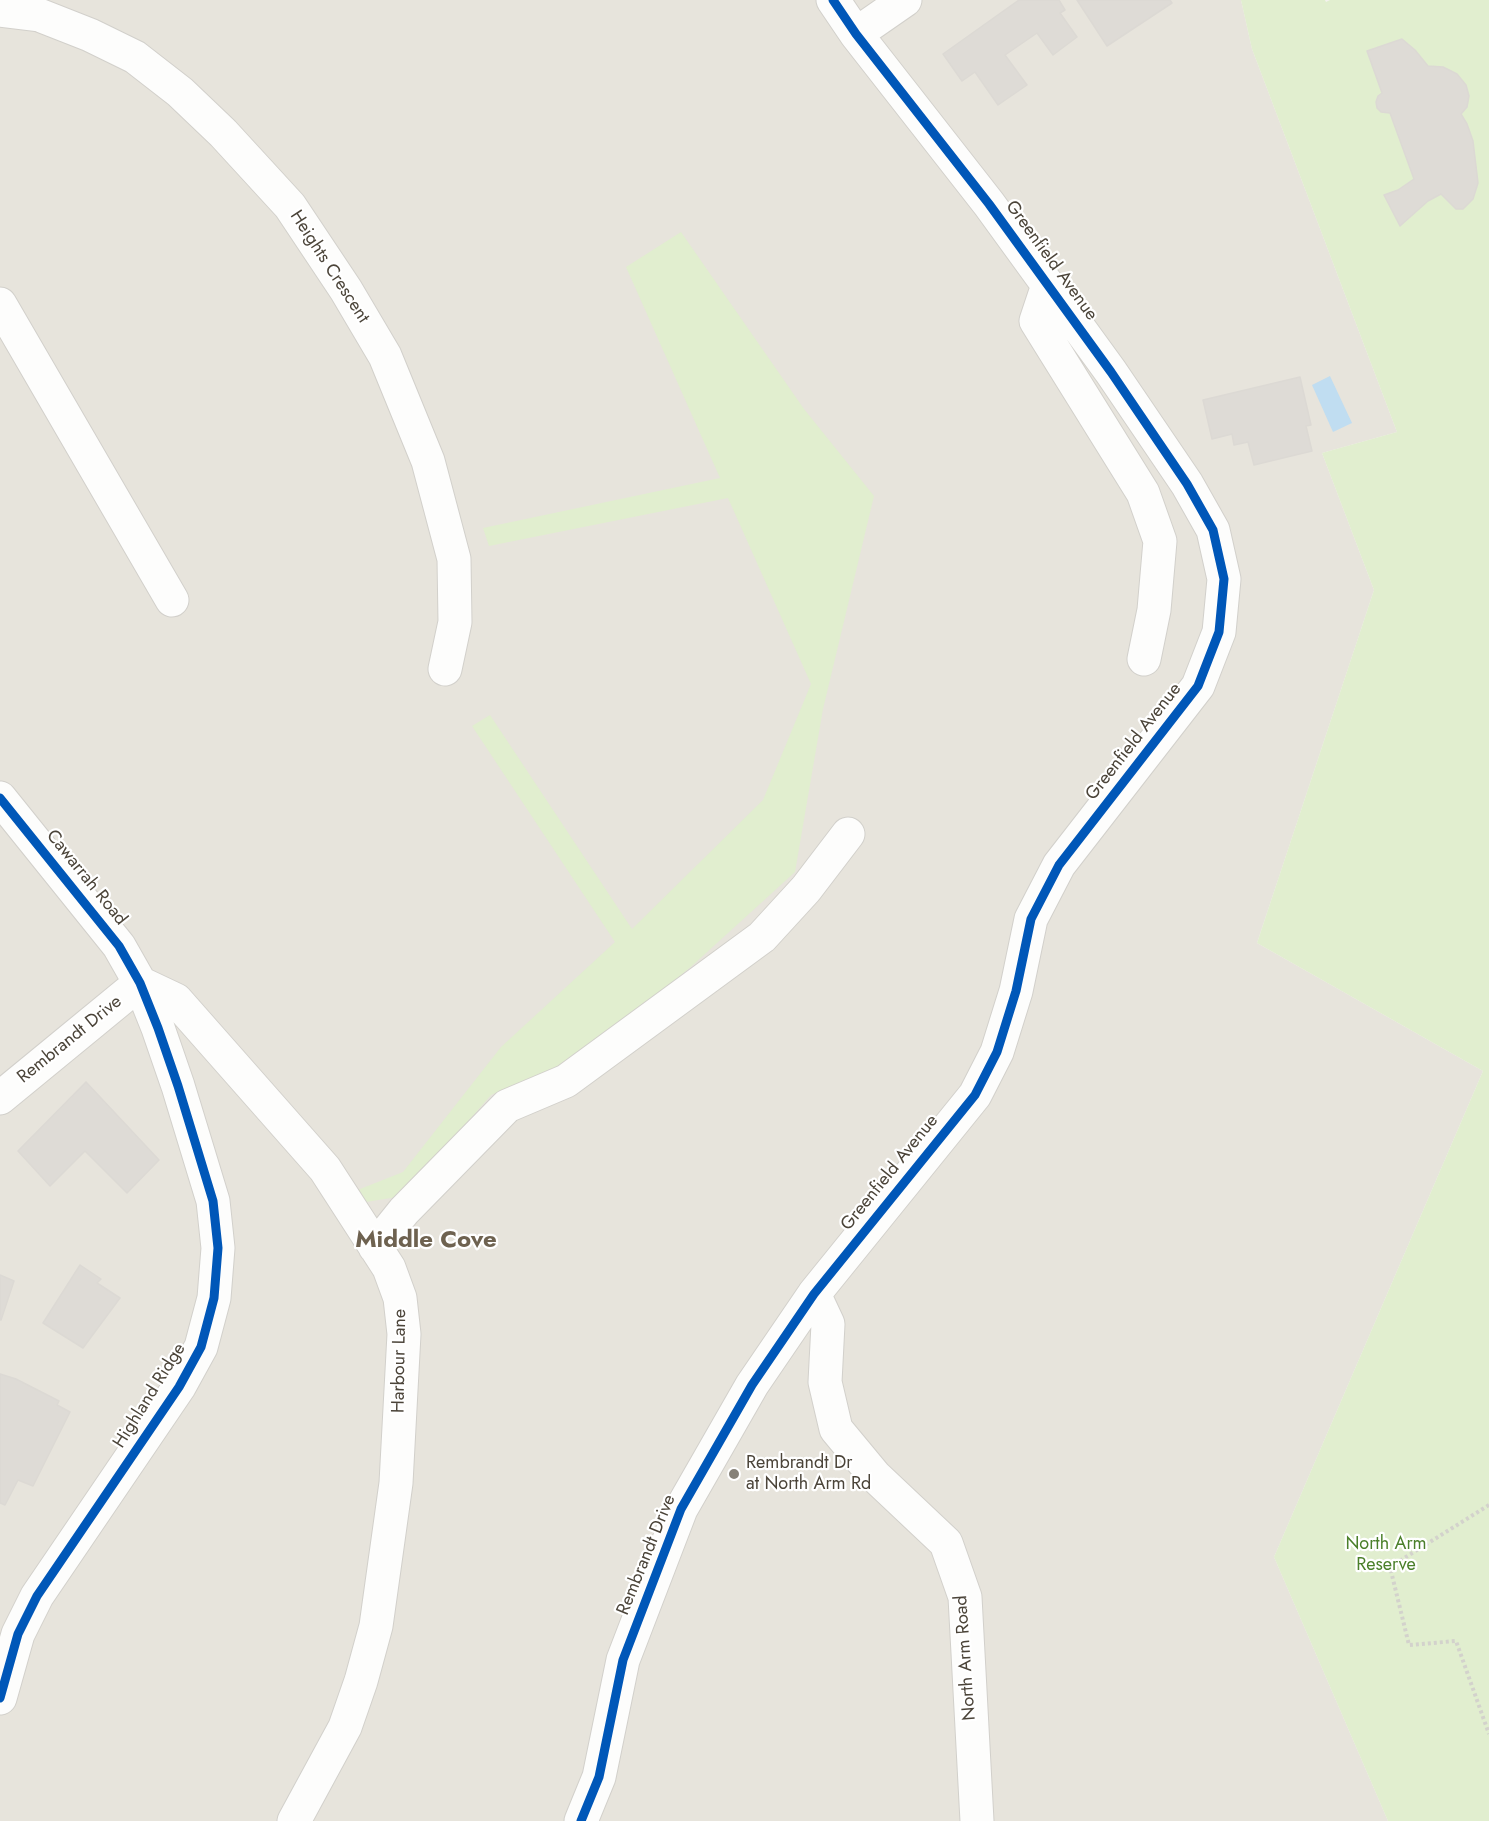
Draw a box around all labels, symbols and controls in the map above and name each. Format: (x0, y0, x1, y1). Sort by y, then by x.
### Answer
street label: Greenfield Avenue (1000, 197, 1102, 325)
street label: Heights Crescent (285, 207, 373, 327)
street label: Greenfield Avenue (1082, 679, 1186, 805)
street label: Cawarrah Road (41, 826, 131, 930)
street label: Rembrandt Drive (13, 991, 127, 1089)
street label: Greenfield Avenue (837, 1111, 943, 1235)
district label: Middle Cove (355, 1227, 497, 1255)
street label: Harbour Lane (388, 1309, 412, 1413)
street label: Highland Ridge (109, 1340, 191, 1452)
place label: Rembrandt Dr at North Arm Rd (746, 1453, 871, 1496)
marker: Rembrandt Dr at North Arm Rd (727, 1467, 741, 1481)
street label: Rembrandt Drive (613, 1492, 681, 1618)
park label: North Arm Reserve (1345, 1534, 1427, 1576)
street label: North Arm Road (951, 1595, 981, 1721)

